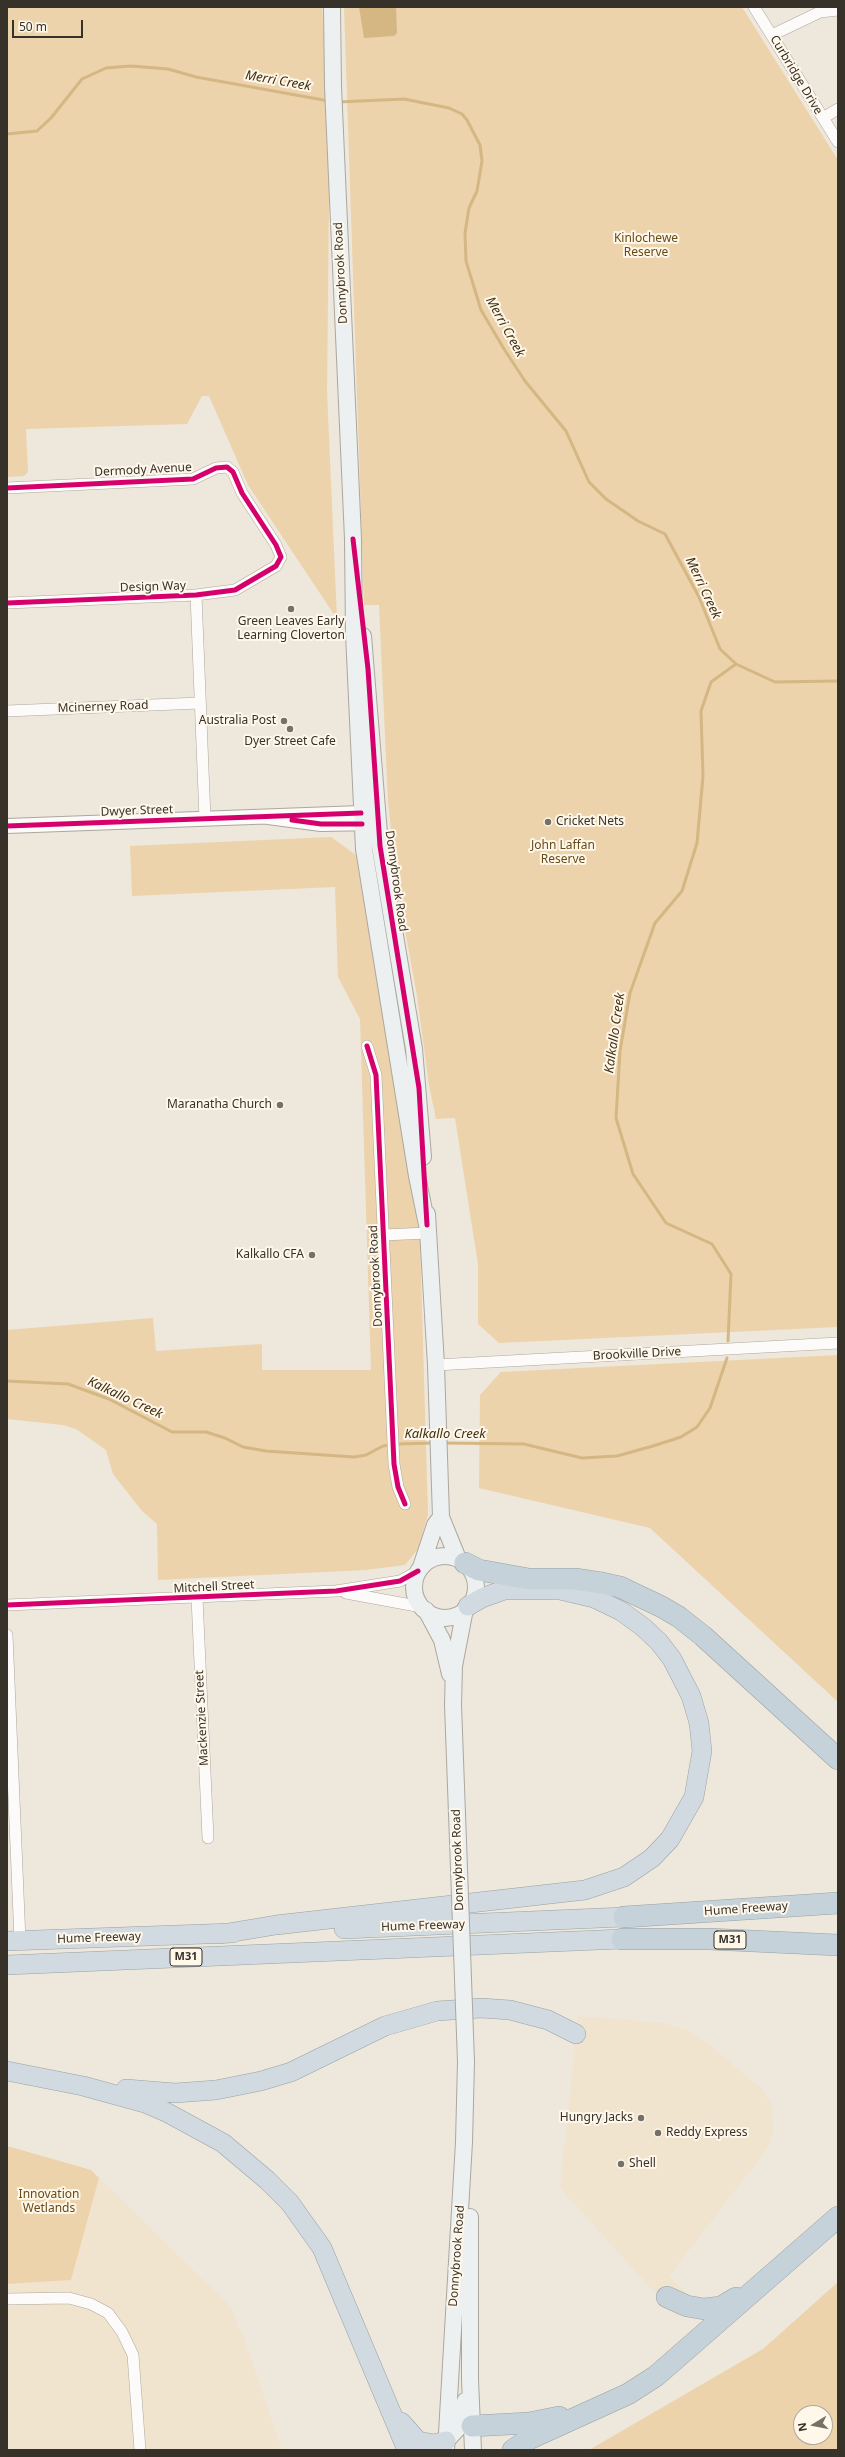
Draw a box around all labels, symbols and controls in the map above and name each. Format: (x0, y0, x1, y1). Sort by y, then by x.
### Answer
scale bar (14, 12, 85, 38)
text: 50 m (19, 18, 47, 35)
street label: Curbridge Drive (767, 33, 825, 117)
water label: Merri Creek (244, 68, 312, 94)
street label: Donnybrook Road (331, 222, 351, 324)
park label: Kinlochewe Reserve (614, 232, 678, 260)
water label: Merri Creek (482, 294, 528, 360)
street label: Dermody Avenue (94, 460, 192, 480)
water label: Merri Creek (682, 555, 724, 621)
street label: Design Way (120, 579, 186, 595)
marker: Green Leaves Early Learning Cloverton (286, 604, 296, 614)
place label: Green Leaves Early Learning Cloverton (237, 615, 345, 643)
street label: Mcinerney Road (57, 698, 149, 716)
place label: Australia Post (199, 714, 276, 728)
marker: Australia Post (279, 716, 289, 726)
marker: Dyer Street Cafe (285, 724, 295, 734)
place label: Dyer Street Cafe (244, 735, 336, 749)
street label: Dwyer Street (100, 803, 174, 819)
place label: Cricket Nets (556, 815, 624, 829)
marker: Cricket Nets (543, 817, 553, 827)
street label: Donnybrook Road (382, 830, 410, 932)
park label: John Laffan Reserve (531, 839, 595, 867)
water label: Kalkallo Creek (602, 992, 628, 1074)
place label: Maranatha Church (167, 1098, 272, 1112)
marker: Maranatha Church (275, 1100, 285, 1110)
street label: Donnybrook Road (366, 1225, 386, 1327)
place label: Kalkallo CFA (236, 1248, 304, 1262)
marker: Kalkallo CFA (307, 1250, 317, 1260)
street label: Brookville Drive (592, 1344, 682, 1364)
water label: Kalkallo Creek (85, 1374, 165, 1422)
water label: Kalkallo Creek (404, 1426, 486, 1442)
street label: Mitchell Street (173, 1578, 255, 1596)
street label: Mackenzie Street (192, 1670, 212, 1766)
street label: Donnybrook Road (449, 1809, 467, 1911)
street label: Hume Freeway (704, 1899, 788, 1919)
street label: Hume Freeway (381, 1917, 465, 1935)
street label: Hume Freeway (57, 1929, 141, 1947)
road number: M31 (714, 1931, 746, 1949)
road number: M31 (170, 1948, 202, 1966)
place label: Hungry Jacks (560, 2111, 633, 2125)
marker: Hungry Jacks (636, 2113, 646, 2123)
place label: Reddy Express (666, 2126, 748, 2140)
marker: Reddy Express (653, 2128, 663, 2138)
place label: Shell (629, 2157, 656, 2171)
marker: Shell (616, 2159, 626, 2169)
park label: Innovation Wetlands (19, 2188, 79, 2216)
street label: Donnybrook Road (446, 2205, 468, 2307)
north arrow (793, 2405, 833, 2445)
text: N (794, 2421, 810, 2433)

